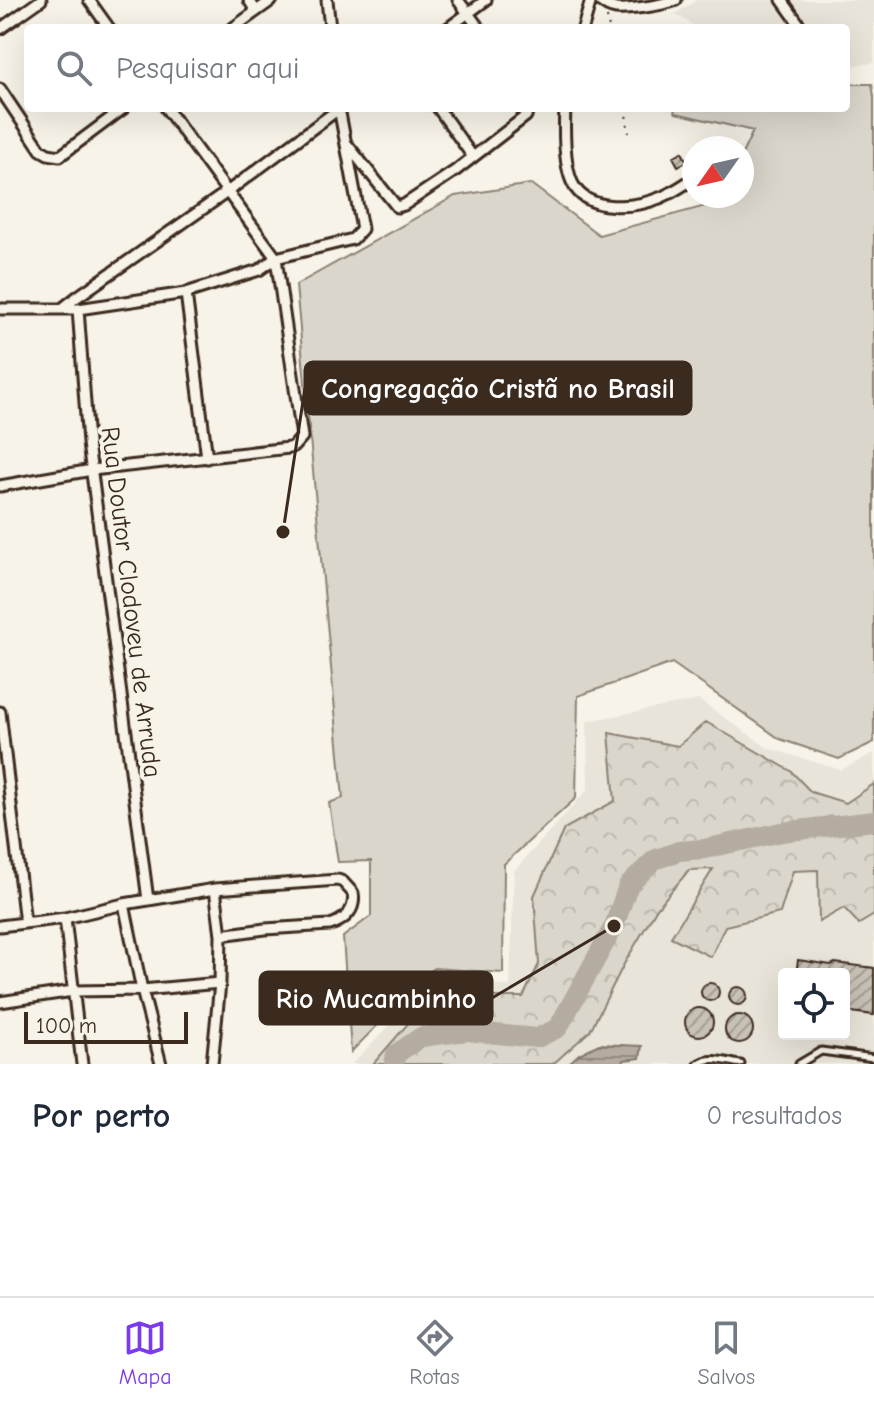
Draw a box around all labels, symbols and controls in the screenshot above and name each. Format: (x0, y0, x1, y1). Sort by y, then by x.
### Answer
search box (24, 24, 850, 112)
icon: search (52, 46, 96, 90)
text: Pesquisar aqui (116, 51, 299, 86)
north arrow (682, 136, 754, 208)
callout: Congregação Cristã no Brasil (305, 362, 691, 414)
text: Congregação Cristã no Brasil (321, 373, 675, 405)
street label: Rua Doutor Clodoveu de Arruda (95, 425, 167, 779)
map controls (778, 968, 850, 1040)
button: locate (778, 968, 850, 1040)
callout: Rio Mucambinho (260, 972, 492, 1024)
text: Rio Mucambinho (276, 983, 476, 1015)
scale bar (24, 1008, 188, 1044)
text: 100 m (36, 1013, 97, 1039)
text: Por perto (32, 1096, 170, 1136)
text: 0 resultados (707, 1101, 842, 1131)
tab: Mapa (119, 1316, 172, 1390)
tab: Rotas (409, 1316, 460, 1390)
tab: Salvos (697, 1316, 755, 1390)

